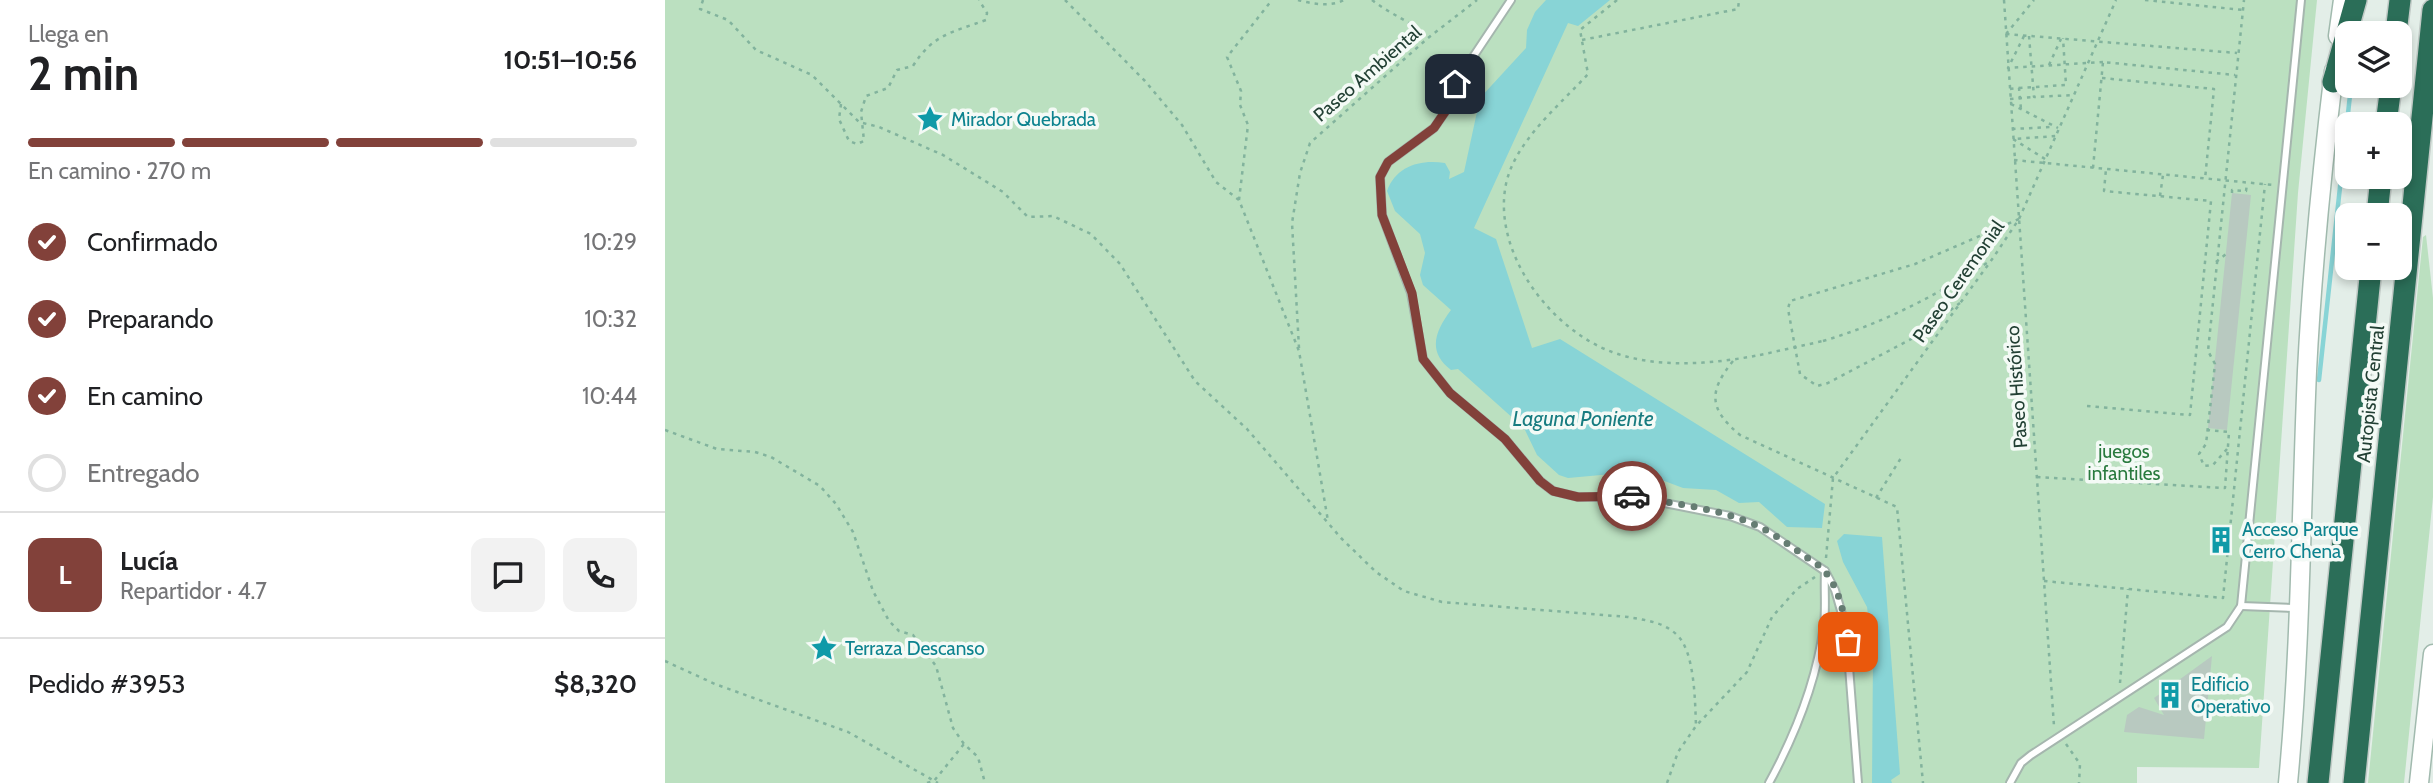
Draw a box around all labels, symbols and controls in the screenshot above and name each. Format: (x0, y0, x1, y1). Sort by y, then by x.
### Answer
text: Llega en (28, 20, 109, 48)
street label: Paseo Ambiental (1309, 20, 1426, 126)
map controls (2335, 21, 2412, 280)
button: layers (2335, 21, 2412, 98)
text: 10:51–10:56 (503, 44, 637, 76)
text: 2 min (28, 46, 139, 102)
pin (1425, 54, 1485, 114)
icon: home (1436, 65, 1474, 103)
place icon: Mirador Quebrada (915, 104, 945, 134)
place label: Mirador Quebrada (951, 108, 1096, 131)
button: + (2335, 112, 2412, 189)
text: En camino · 270 m (28, 157, 211, 185)
button: − (2335, 203, 2412, 280)
street label: Paseo Ceremonial (1908, 215, 2009, 347)
icon: check (28, 223, 66, 261)
text: Confirmado (87, 226, 218, 258)
text: 10:29 (584, 228, 637, 256)
icon: check (28, 300, 66, 338)
text: Preparando (87, 303, 214, 335)
text: 10:32 (584, 305, 637, 333)
street label: Autopista Central (2352, 324, 2389, 464)
street label: Paseo Histórico (2001, 325, 2032, 449)
icon: check (28, 377, 66, 415)
text: En camino (87, 380, 203, 412)
text: 10:44 (582, 382, 637, 410)
water label: Laguna Poniente (1512, 406, 1654, 431)
park label: juegos infantiles (2088, 440, 2161, 485)
text: Entregado (87, 457, 200, 489)
courier (1597, 461, 1667, 531)
icon: car (1613, 477, 1651, 515)
place label: Acceso Parque Cerro Chena (2242, 518, 2359, 563)
building icon: Acceso Parque Cerro Chena (2206, 525, 2236, 555)
button: chat (471, 538, 545, 612)
button: phone (563, 538, 637, 612)
text: Lucía (120, 545, 178, 577)
text: L (58, 559, 72, 591)
text: Repartidor · 4.7 (120, 577, 267, 605)
pin (1818, 612, 1878, 672)
icon: bag (1829, 623, 1867, 661)
place icon: Terraza Descanso (809, 633, 839, 663)
place label: Terraza Descanso (845, 637, 985, 660)
text: Pedido #3953 (28, 668, 186, 700)
text: $8,320 (554, 668, 637, 700)
place label: Edificio Operativo (2191, 673, 2271, 718)
building icon: Edificio Operativo (2155, 680, 2185, 710)

